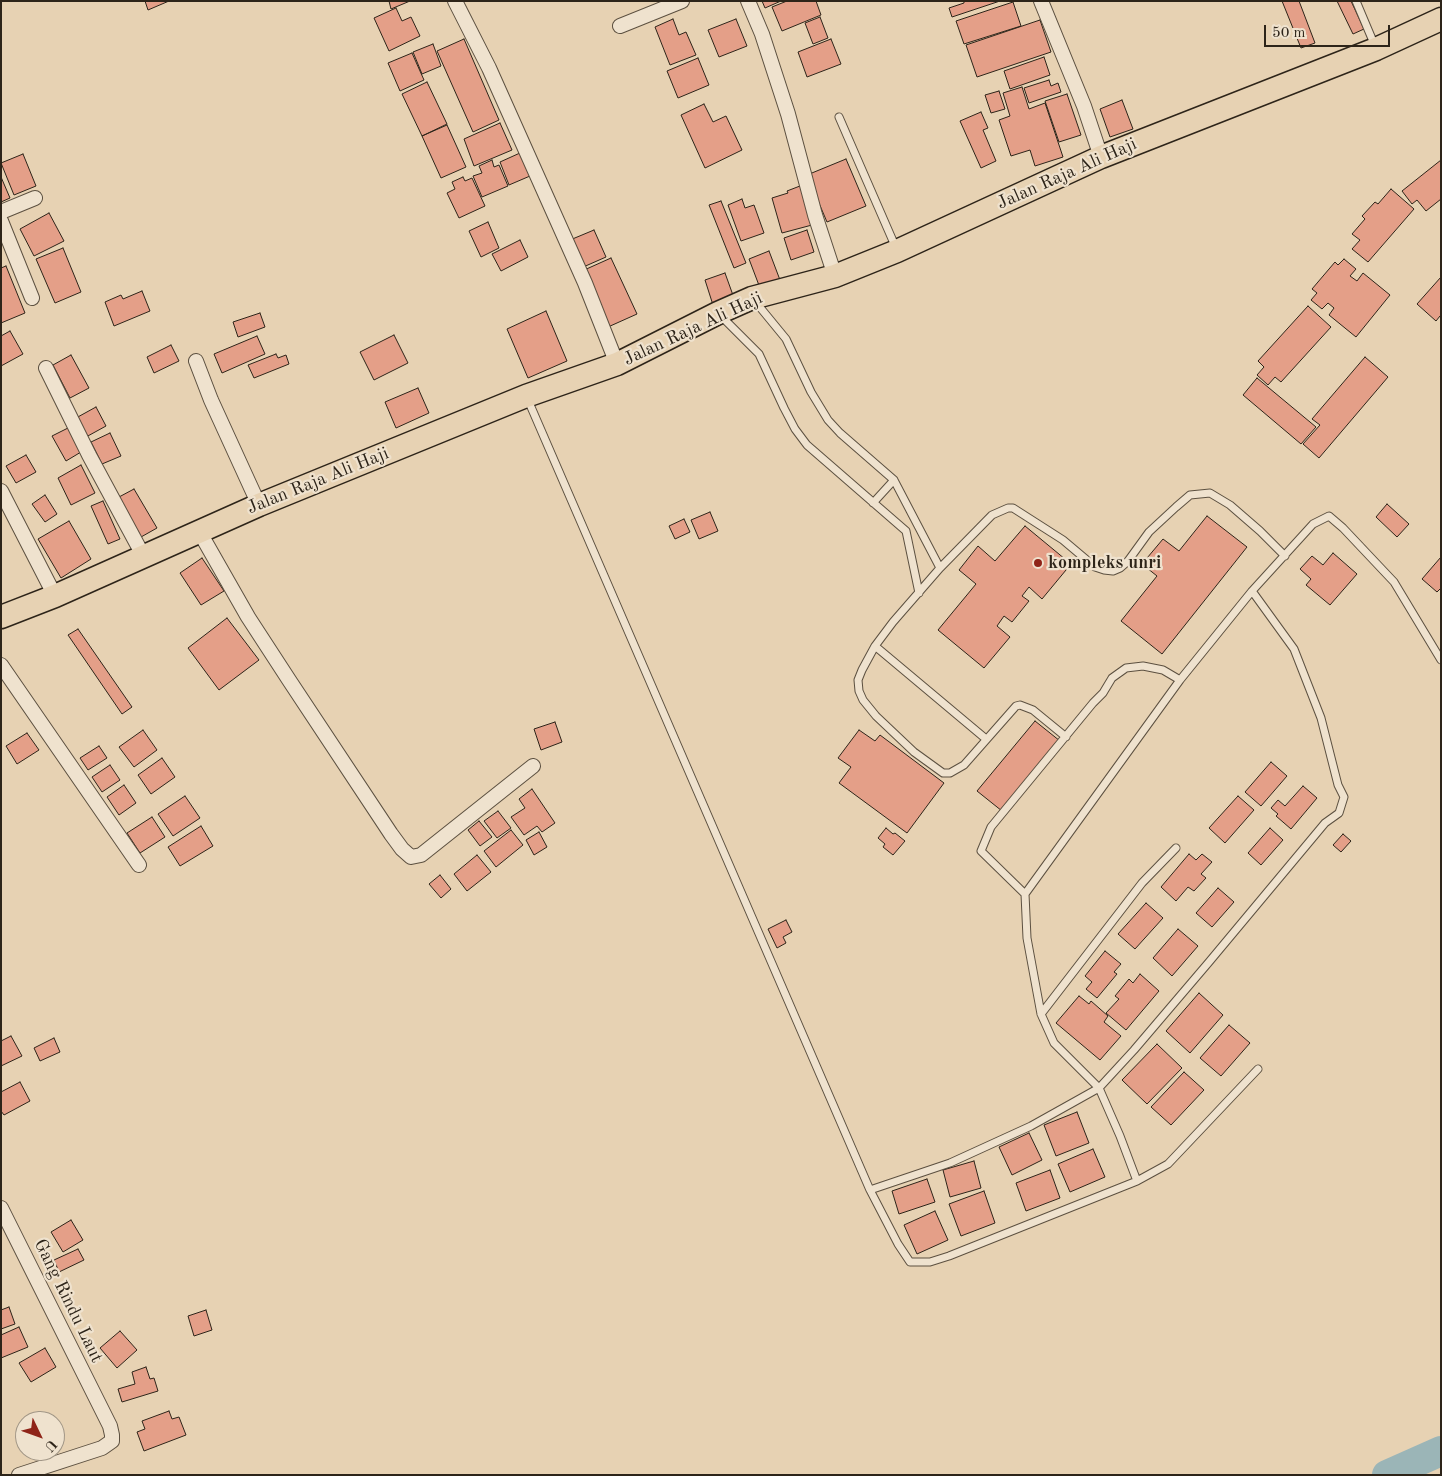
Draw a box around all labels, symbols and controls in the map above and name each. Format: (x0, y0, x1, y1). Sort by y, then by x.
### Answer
scale bar (1267, 15, 1393, 47)
text: 50 m (1272, 26, 1306, 41)
street label: Jalan Raja Ali Haji (994, 133, 1140, 215)
street label: Jalan Raja Ali Haji (620, 287, 766, 371)
street label: Jalan Raja Ali Haji (244, 443, 392, 519)
place label: kompleks unri (1048, 552, 1161, 574)
marker: kompleks unri (1032, 557, 1044, 569)
street label: Gang Rindu Laut (29, 1236, 107, 1366)
north arrow (15, 1411, 65, 1461)
text: U (41, 1437, 59, 1454)

